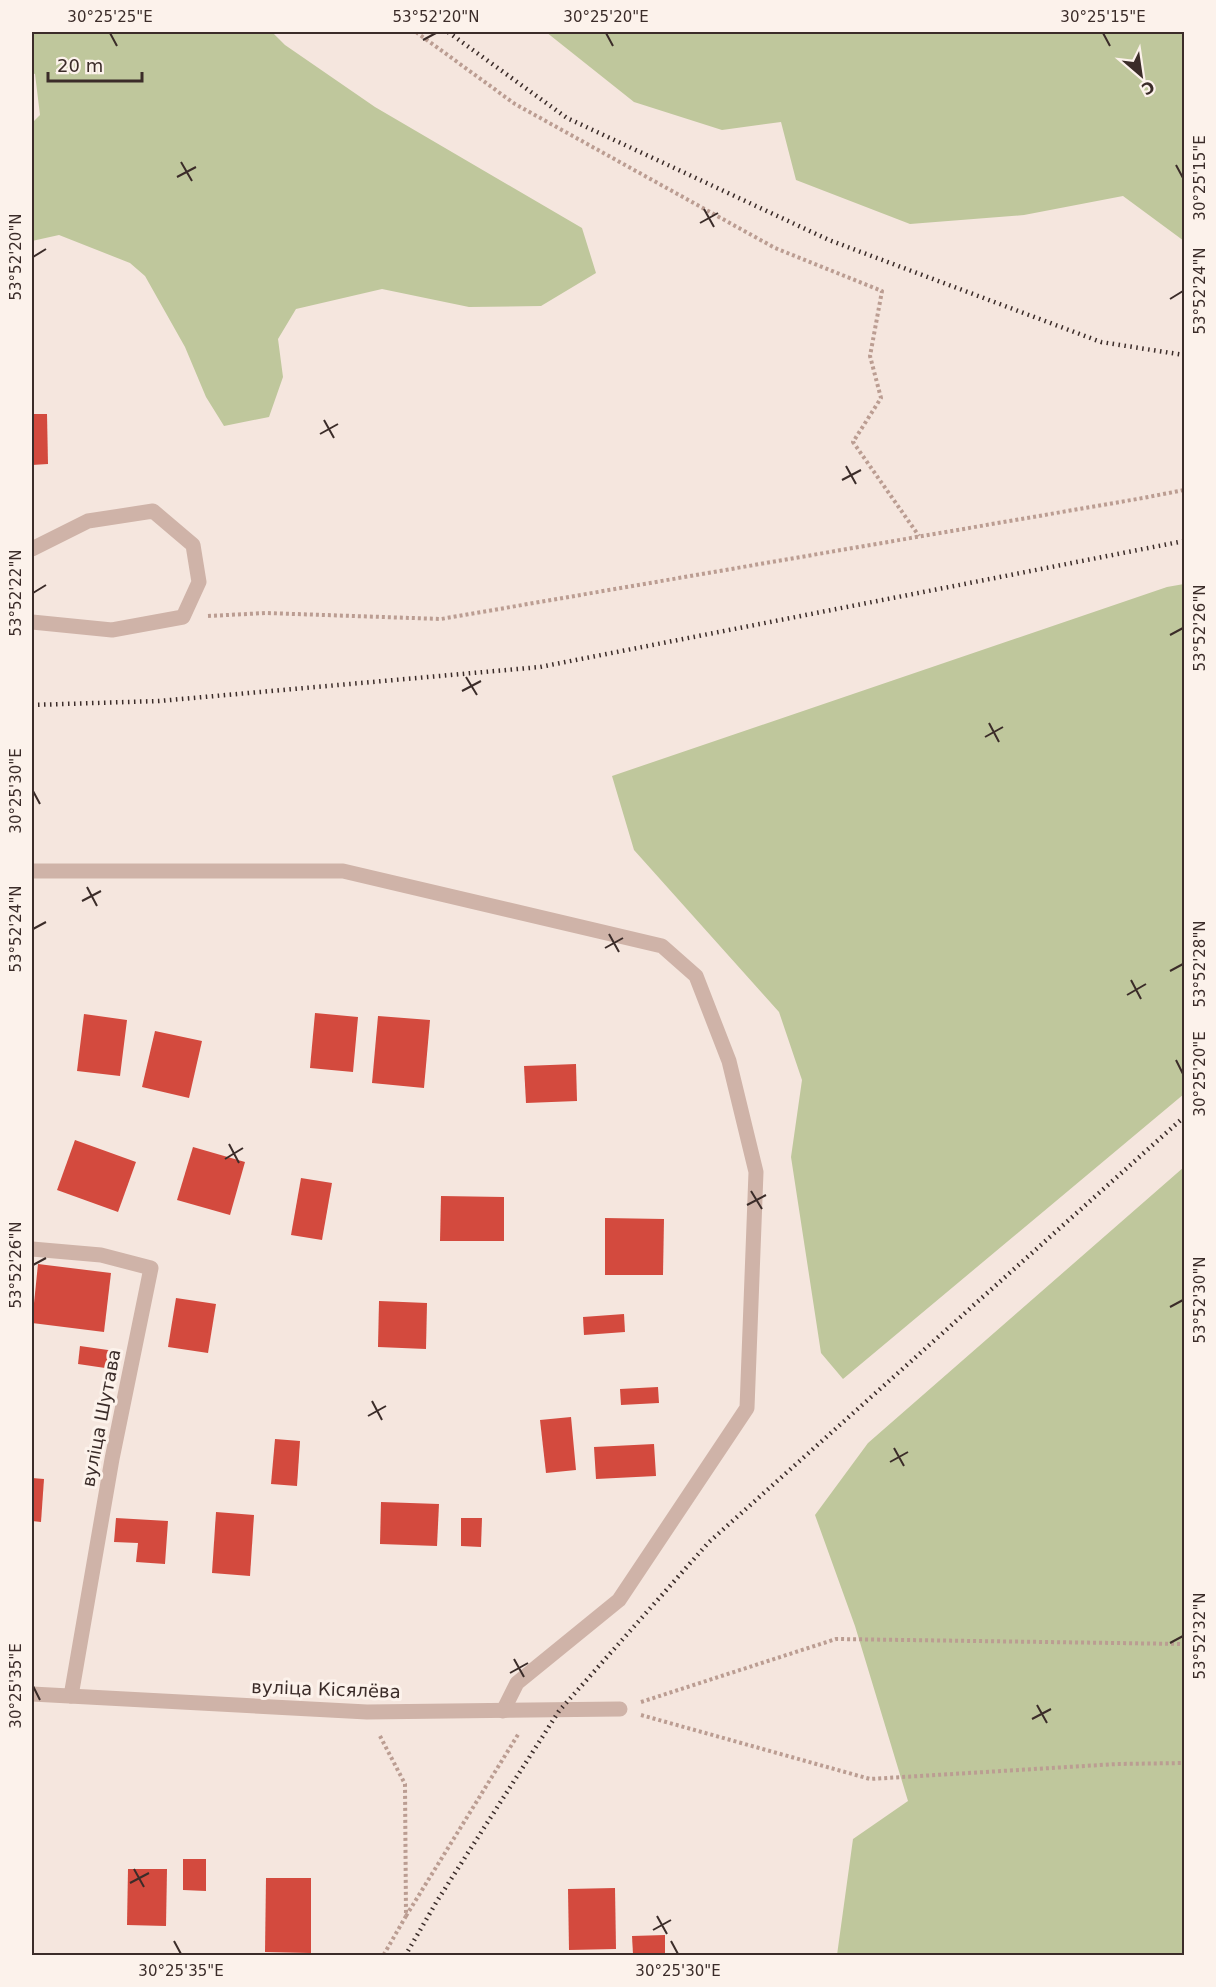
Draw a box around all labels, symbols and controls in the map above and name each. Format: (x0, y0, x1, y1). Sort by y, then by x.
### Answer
text: 30°25'25"E (67, 8, 153, 26)
text: 53°52'20"N (392, 8, 480, 26)
text: 30°25'20"E (563, 8, 649, 26)
text: 30°25'15"E (1060, 8, 1146, 26)
scale bar (48, 45, 142, 83)
north arrow (1111, 45, 1171, 105)
text: 20 m (57, 55, 103, 76)
text: С (1138, 77, 1158, 99)
text: 30°25'15"E (1191, 135, 1209, 221)
text: 53°52'20"N (7, 213, 25, 301)
text: 53°52'24"N (1191, 247, 1209, 335)
text: 53°52'22"N (7, 549, 25, 637)
text: 53°52'26"N (1191, 584, 1209, 672)
text: 30°25'30"E (7, 748, 25, 834)
text: 53°52'24"N (7, 885, 25, 973)
text: 53°52'28"N (1191, 920, 1209, 1008)
text: 30°25'20"E (1191, 1031, 1209, 1117)
text: 53°52'26"N (7, 1221, 25, 1309)
text: 53°52'30"N (1191, 1256, 1209, 1344)
street label: вуліца Шутава (77, 1347, 125, 1489)
text: 53°52'32"N (1191, 1592, 1209, 1680)
text: 30°25'35"E (7, 1643, 25, 1729)
street label: вуліца Кісялёва (251, 1676, 401, 1702)
text: 30°25'35"E (138, 1962, 224, 1980)
text: 30°25'30"E (635, 1962, 721, 1980)

